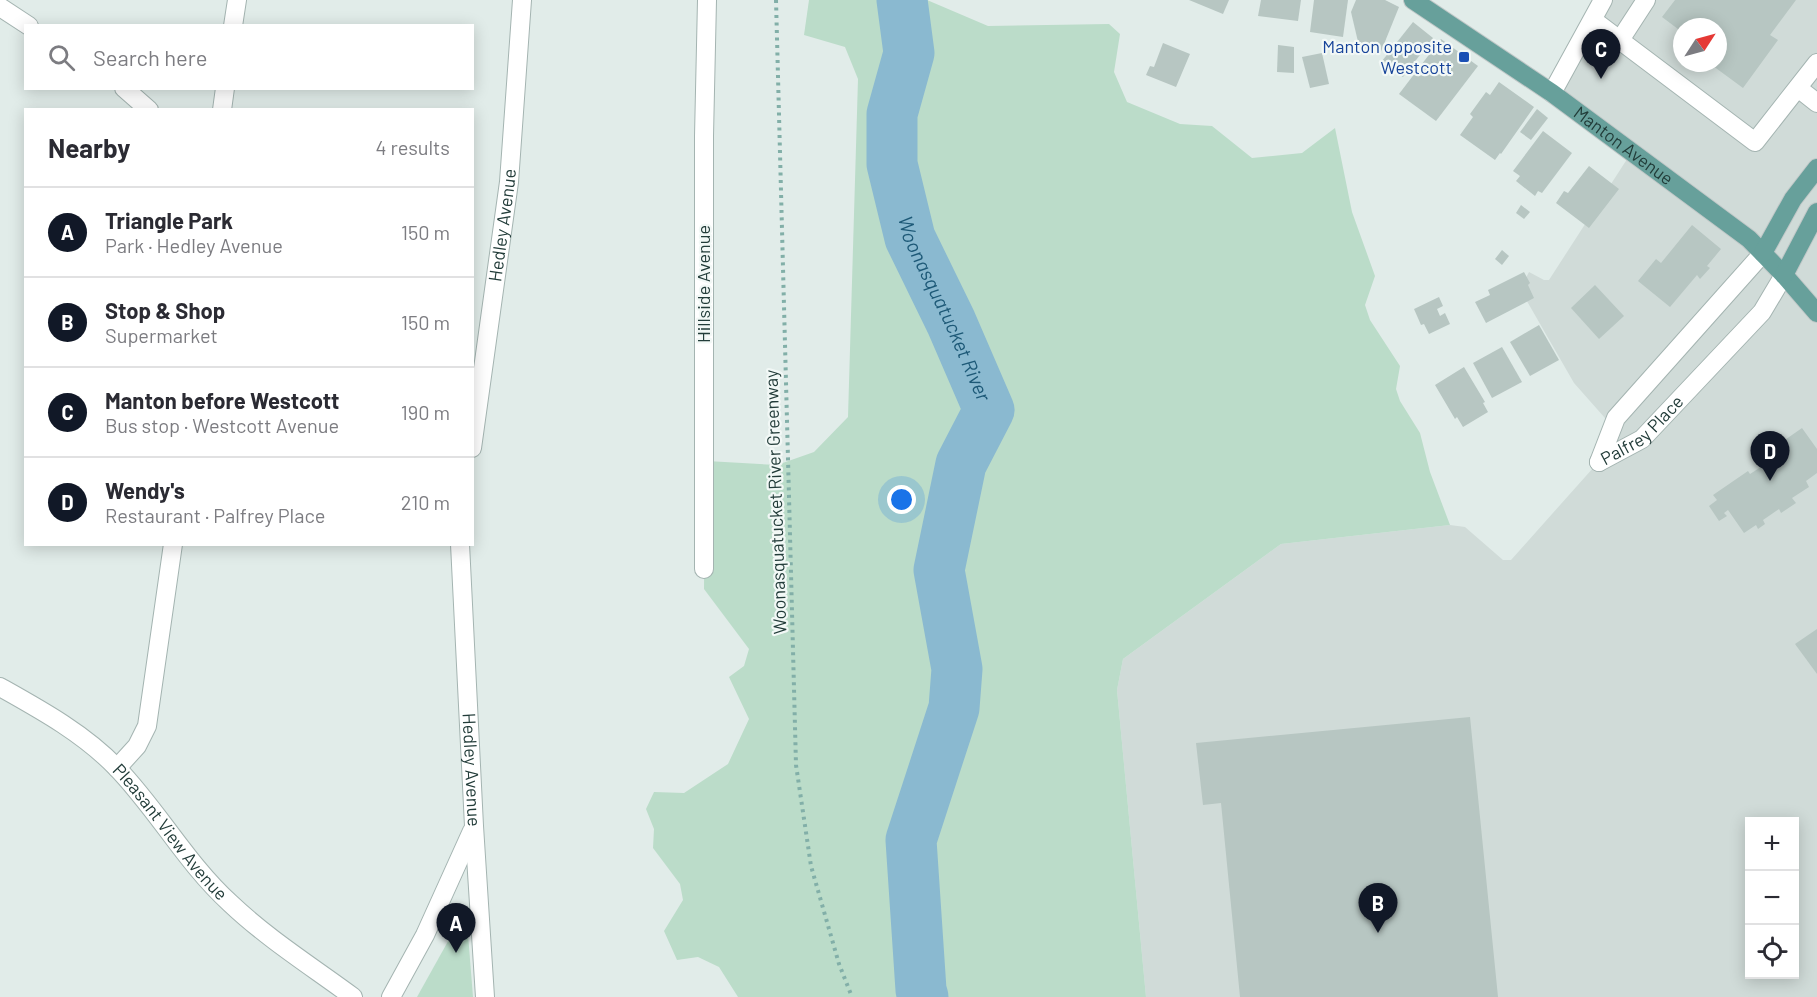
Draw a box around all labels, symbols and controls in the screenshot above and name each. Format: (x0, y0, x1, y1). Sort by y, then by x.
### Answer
north arrow (1673, 18, 1727, 72)
search box (24, 24, 474, 90)
pin: C (1582, 29, 1620, 79)
place label: Manton opposite Westcott (1322, 35, 1452, 78)
icon: search (45, 41, 78, 74)
text: Search here (93, 44, 207, 70)
marker: Manton opposite Westcott (1457, 50, 1471, 64)
street label: Manton Avenue (1570, 101, 1678, 189)
text: Nearby (48, 132, 130, 163)
text: 4 results (375, 135, 450, 159)
street label: Hedley Avenue (483, 168, 520, 283)
text: Triangle Park (105, 207, 233, 233)
water label: Woonasquatucket River (894, 213, 997, 405)
text: A (61, 220, 74, 244)
text: 150 m (401, 220, 450, 244)
street label: Hillside Avenue (692, 225, 714, 343)
text: Park · Hedley Avenue (105, 233, 283, 257)
text: Stop & Shop (105, 297, 225, 323)
text: B (61, 310, 74, 334)
text: 150 m (401, 310, 450, 334)
text: Supermarket (105, 323, 218, 347)
street label: Woonasquatucket River Greenway (759, 369, 791, 635)
text: Manton before Westcott (105, 387, 339, 413)
street label: Palfrey Place (1596, 390, 1688, 469)
text: C (61, 400, 74, 424)
text: 190 m (401, 400, 450, 424)
text: Bus stop · Westcott Avenue (105, 413, 339, 437)
pin: D (1750, 432, 1790, 481)
text: Wendy's (105, 477, 185, 503)
your location (887, 485, 916, 514)
text: D (61, 490, 74, 514)
text: 210 m (401, 490, 450, 514)
text: Restaurant · Palfrey Place (105, 503, 325, 527)
street label: Hedley Avenue (458, 712, 486, 827)
street label: Pleasant View Avenue (109, 759, 232, 904)
map controls (1745, 817, 1799, 979)
button: + (1745, 817, 1799, 871)
button: − (1745, 871, 1799, 925)
pin: B (1358, 884, 1398, 933)
pin: A (436, 904, 476, 953)
button: locate (1745, 925, 1799, 979)

